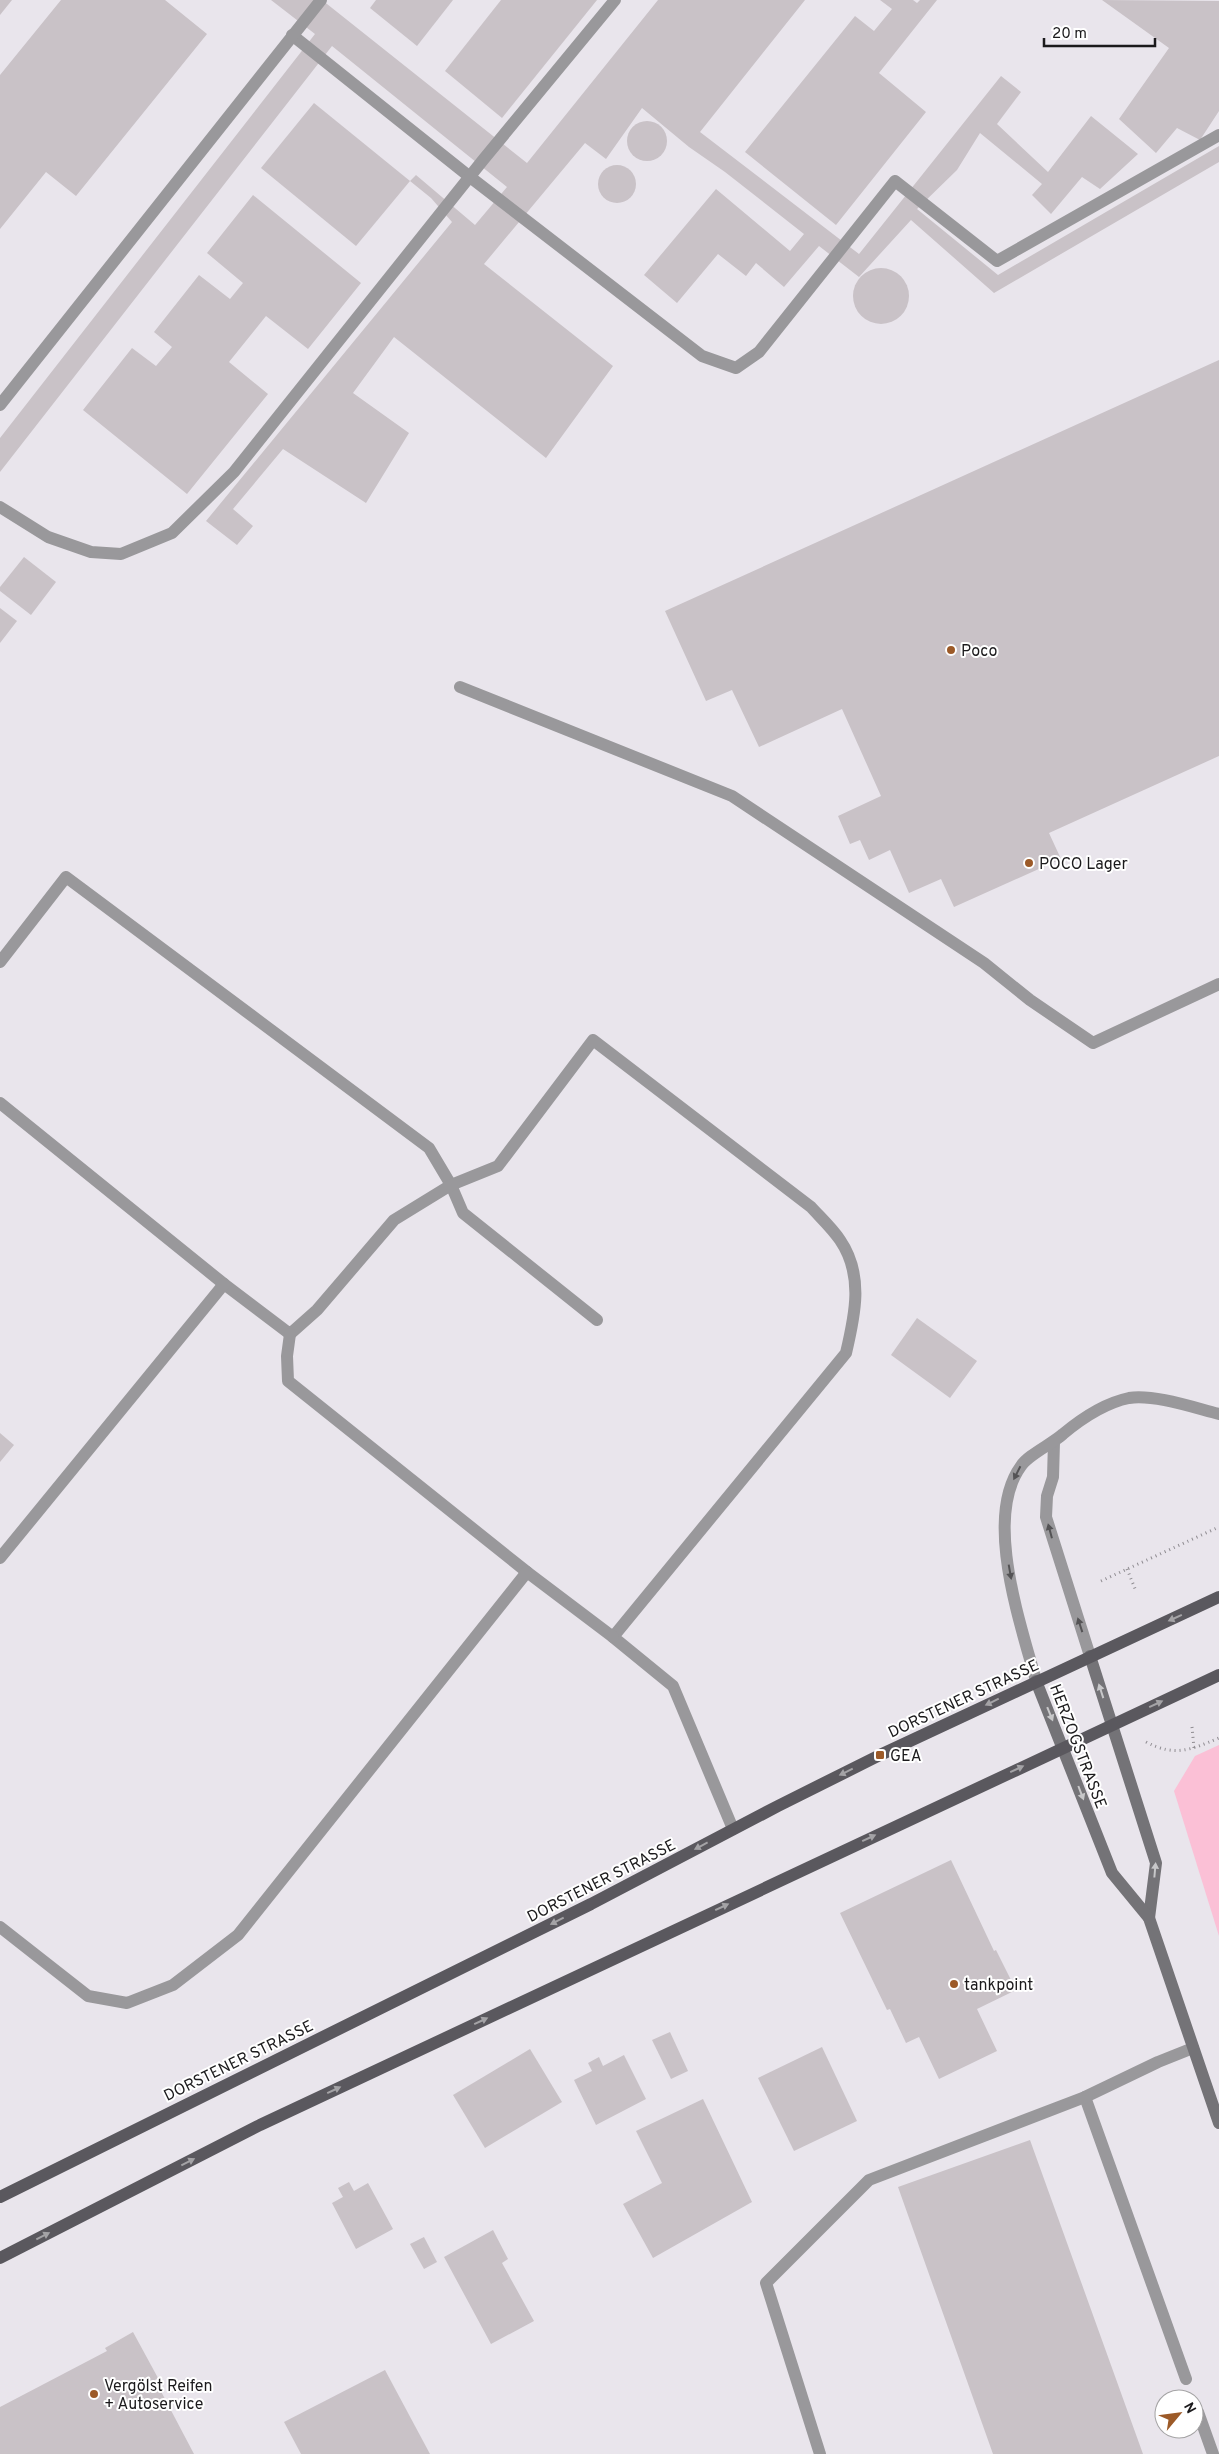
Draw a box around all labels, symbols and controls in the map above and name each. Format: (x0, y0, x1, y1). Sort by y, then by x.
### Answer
scale bar (1044, 15, 1155, 47)
text: 20 m (1052, 25, 1087, 44)
place label: Poco (961, 642, 997, 662)
marker: Poco (945, 644, 957, 656)
place label: POCO Lager (1039, 855, 1128, 875)
marker: POCO Lager (1023, 857, 1035, 869)
one-way arrow (1013, 1466, 1021, 1481)
one-way arrow (1045, 1524, 1053, 1539)
one-way arrow (1007, 1564, 1015, 1580)
one-way arrow (1168, 1614, 1182, 1622)
one-way arrow (1075, 1618, 1083, 1633)
street label: DORSTENER STRASSE (885, 1656, 1042, 1744)
street label: HERZOGSTRASSE (1044, 1681, 1110, 1812)
one-way arrow (1097, 1683, 1104, 1698)
one-way arrow (985, 1698, 1000, 1706)
one-way arrow (1149, 1700, 1163, 1708)
one-way arrow (1046, 1707, 1054, 1721)
place label: GEA (890, 1747, 922, 1767)
marker: GEA (874, 1749, 886, 1761)
one-way arrow (1010, 1765, 1024, 1773)
one-way arrow (839, 1768, 853, 1776)
one-way arrow (1077, 1786, 1085, 1800)
one-way arrow (862, 1834, 877, 1843)
street label: DORSTENER STRASSE (524, 1836, 680, 1928)
one-way arrow (694, 1842, 708, 1850)
one-way arrow (1151, 1861, 1159, 1877)
one-way arrow (715, 1903, 729, 1911)
one-way arrow (550, 1917, 564, 1925)
place label: tankpoint (964, 1976, 1033, 1996)
marker: tankpoint (948, 1978, 960, 1990)
street label: DORSTENER STRASSE (161, 2017, 317, 2107)
one-way arrow (474, 2017, 488, 2025)
one-way arrow (327, 2086, 341, 2094)
one-way arrow (181, 2158, 195, 2166)
one-way arrow (36, 2232, 51, 2240)
place label: Vergölst Reifen + Autoservice (104, 2377, 213, 2415)
marker: Vergölst Reifen + Autoservice (88, 2388, 100, 2400)
north arrow (1154, 2389, 1204, 2439)
text: N (1179, 2400, 1199, 2417)

